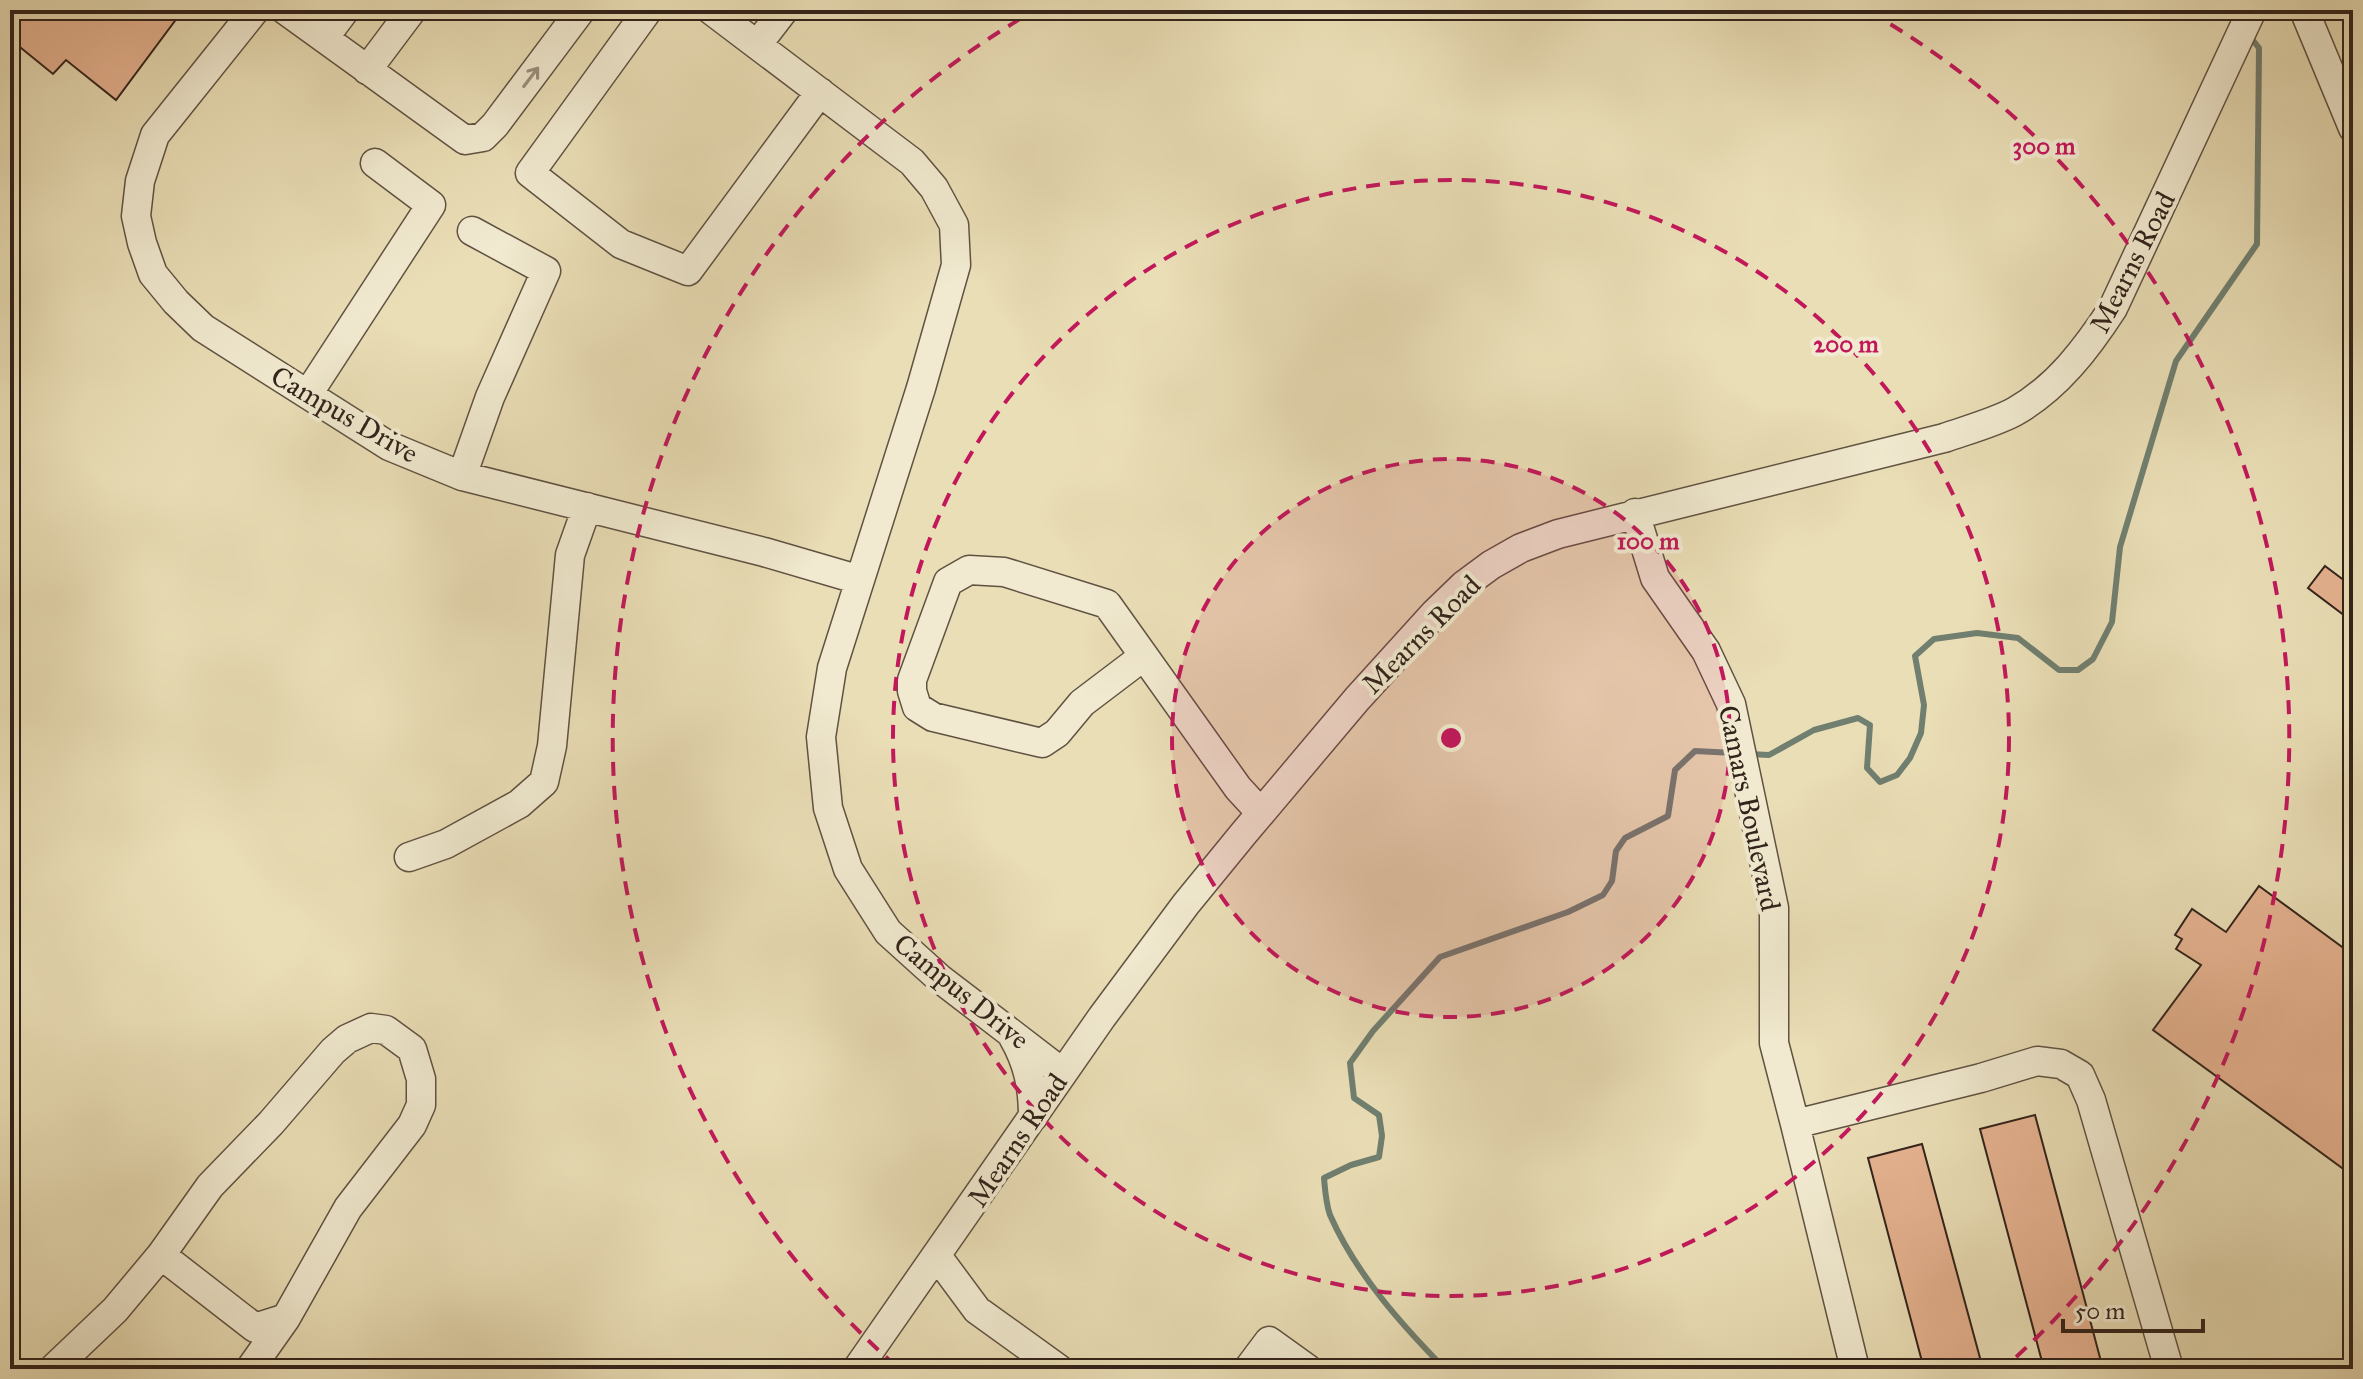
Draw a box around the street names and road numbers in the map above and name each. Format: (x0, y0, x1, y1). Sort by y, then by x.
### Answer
street label: Mearns Road (2082, 186, 2183, 339)
street label: Campus Drive (265, 358, 425, 471)
street label: Mearns Road (1355, 568, 1488, 701)
street label: Camars Boulevard (1711, 702, 1788, 914)
street label: Campus Drive (887, 926, 1037, 1057)
street label: Mearns Road (960, 1067, 1075, 1214)

